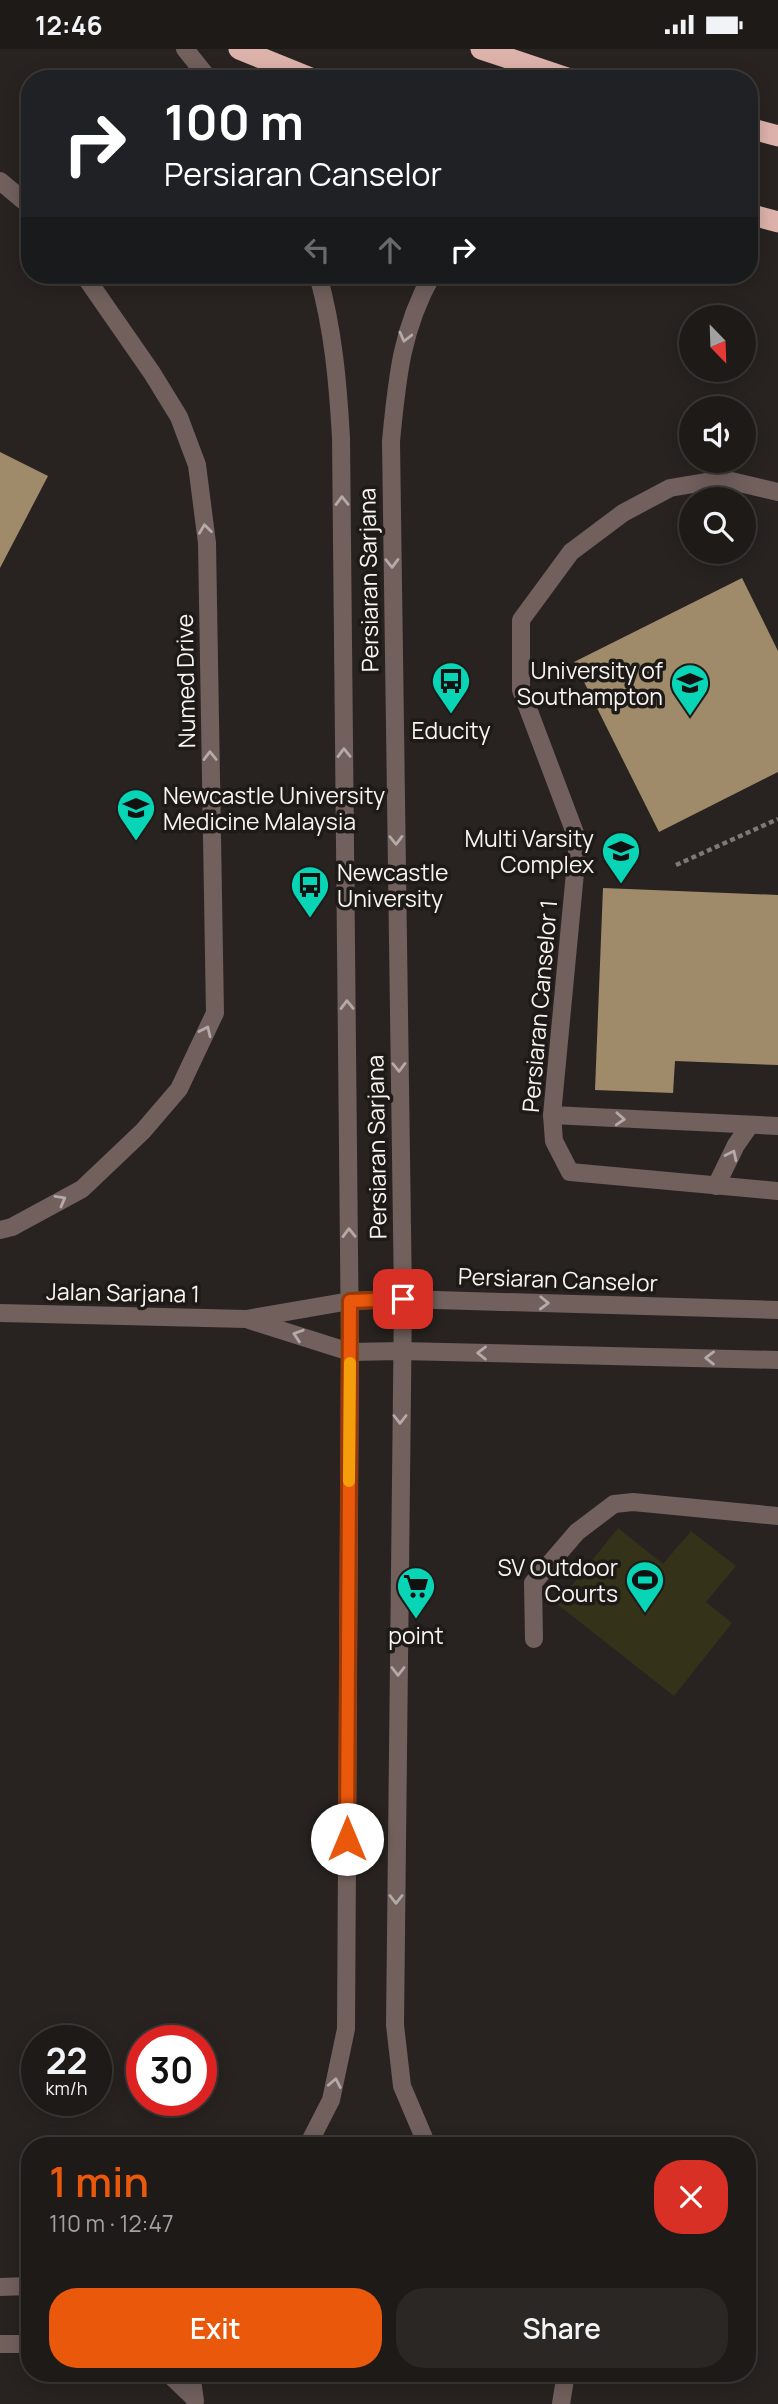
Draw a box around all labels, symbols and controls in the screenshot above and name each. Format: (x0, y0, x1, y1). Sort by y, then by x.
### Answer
text: 12:46 (35, 7, 103, 43)
text: 100 m (164, 88, 304, 155)
icon: right (49, 98, 140, 189)
text: Persiaran Canselor (164, 152, 442, 196)
icon: left (298, 231, 336, 269)
icon: ahead (371, 231, 409, 269)
icon: right (444, 231, 482, 269)
north arrow (679, 305, 756, 381)
map controls (679, 305, 756, 564)
one-way arrow (399, 331, 413, 343)
button: sound (679, 396, 756, 473)
button: search (679, 487, 756, 564)
street label: Persiaran Sarjana (350, 488, 386, 672)
one-way arrow (334, 495, 349, 506)
one-way arrow (198, 523, 213, 534)
one-way arrow (385, 558, 400, 569)
street label: Numed Drive (168, 614, 202, 748)
place label: University of Southampton (517, 654, 663, 712)
bus stop icon: Educity (430, 660, 472, 715)
school or university icon: University of Southampton (669, 662, 711, 717)
place label: Educity (411, 714, 491, 746)
one-way arrow (336, 747, 352, 758)
one-way arrow (203, 751, 218, 762)
place label: Newcastle University Medicine Malaysia (163, 779, 385, 837)
school or university icon: Newcastle University Medicine Malaysia (115, 787, 157, 842)
place label: Multi Varsity Complex (465, 822, 594, 880)
school or university icon: Multi Varsity Complex (600, 830, 642, 885)
one-way arrow (388, 835, 404, 846)
place label: Newcastle University (337, 856, 448, 914)
bus stop icon: Newcastle University (289, 864, 331, 919)
street label: Persiaran Canselor 1 (514, 898, 564, 1114)
one-way arrow (339, 999, 355, 1010)
one-way arrow (198, 1026, 212, 1038)
street label: Persiaran Sarjana (358, 1055, 394, 1239)
one-way arrow (392, 1062, 407, 1073)
one-way arrow (614, 1111, 625, 1126)
one-way arrow (723, 1150, 737, 1162)
one-way arrow (54, 1195, 66, 1208)
one-way arrow (341, 1227, 357, 1237)
street label: Persiaran Canselor (458, 1260, 658, 1298)
pin (373, 1269, 433, 1329)
street label: Jalan Sarjana 1 (46, 1275, 200, 1309)
icon: arrive (384, 1280, 422, 1318)
one-way arrow (540, 1295, 550, 1311)
one-way arrow (292, 1329, 304, 1344)
one-way arrow (477, 1345, 487, 1361)
one-way arrow (704, 1350, 715, 1366)
one-way arrow (392, 1415, 408, 1425)
place label: SV Outdoor Courts (498, 1551, 618, 1609)
sports icon: SV Outdoor Courts (624, 1559, 666, 1614)
supermarket icon: point (395, 1565, 437, 1620)
place label: point (388, 1619, 444, 1651)
one-way arrow (390, 1667, 406, 1677)
position arrow (310, 1802, 384, 1876)
one-way arrow (388, 1894, 404, 1905)
speed limit sign: 30 (126, 2025, 217, 2116)
text: 22 (46, 2037, 87, 2085)
text: km/h (46, 2076, 87, 2100)
one-way arrow (326, 2077, 341, 2089)
text: 1 min (49, 2152, 149, 2210)
button: close (654, 2160, 728, 2234)
text: 110 m · 12:47 (49, 2207, 174, 2239)
button: Exit (49, 2288, 382, 2368)
button: Share (396, 2288, 728, 2368)

